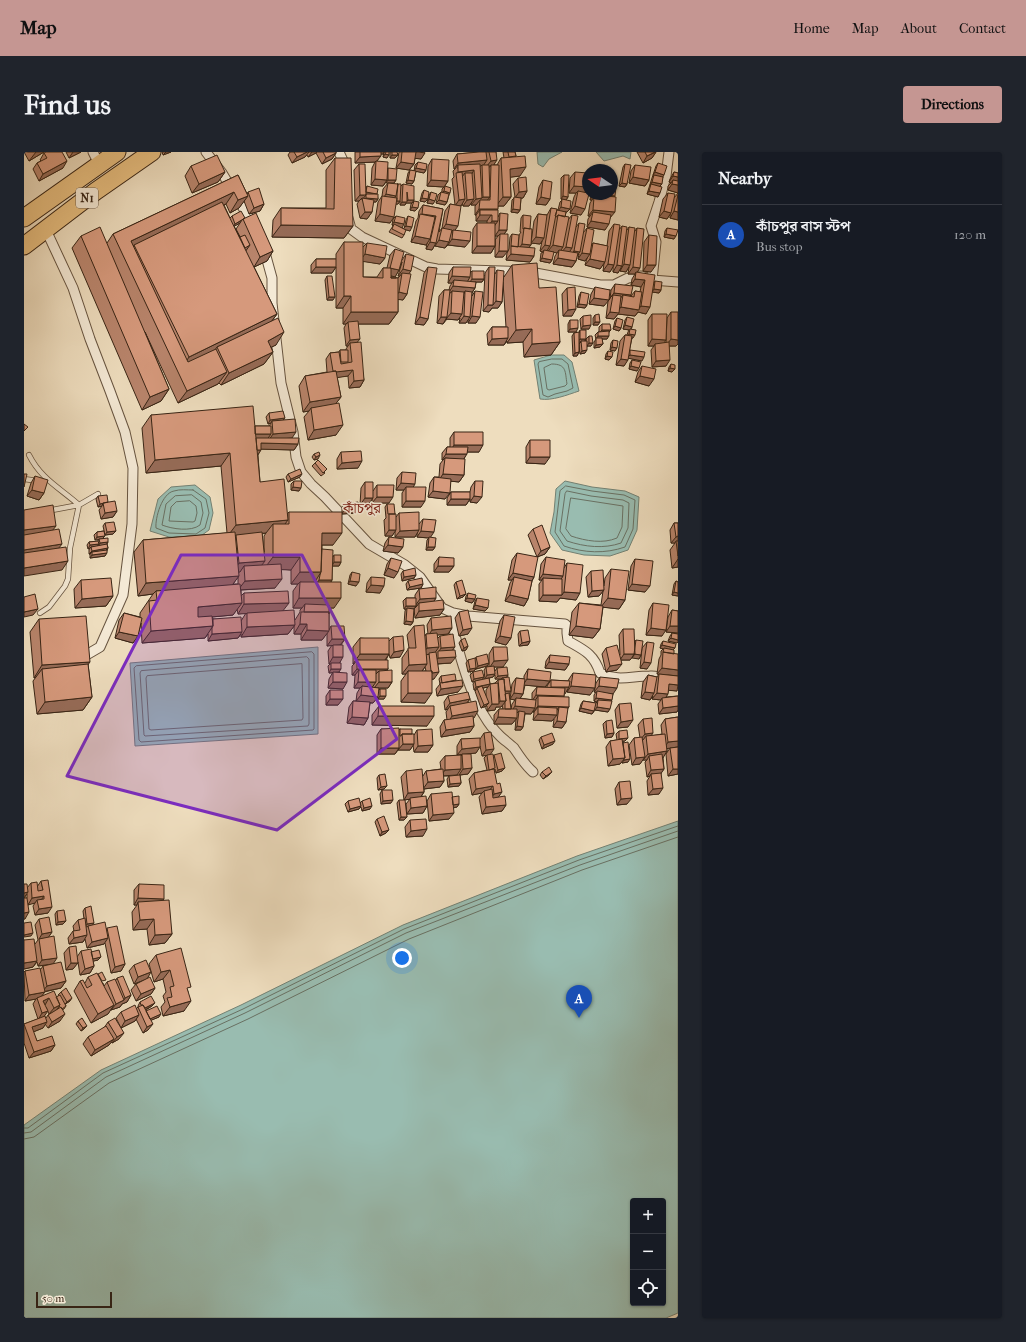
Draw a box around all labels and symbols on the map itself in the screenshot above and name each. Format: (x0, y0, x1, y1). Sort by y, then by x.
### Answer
north arrow (582, 164, 618, 200)
road number: N1 (76, 188, 98, 208)
district label: কাঁচপুর (342, 499, 382, 517)
your location (392, 948, 412, 968)
pin: A (566, 985, 592, 1018)
scale bar (36, 1290, 112, 1309)

